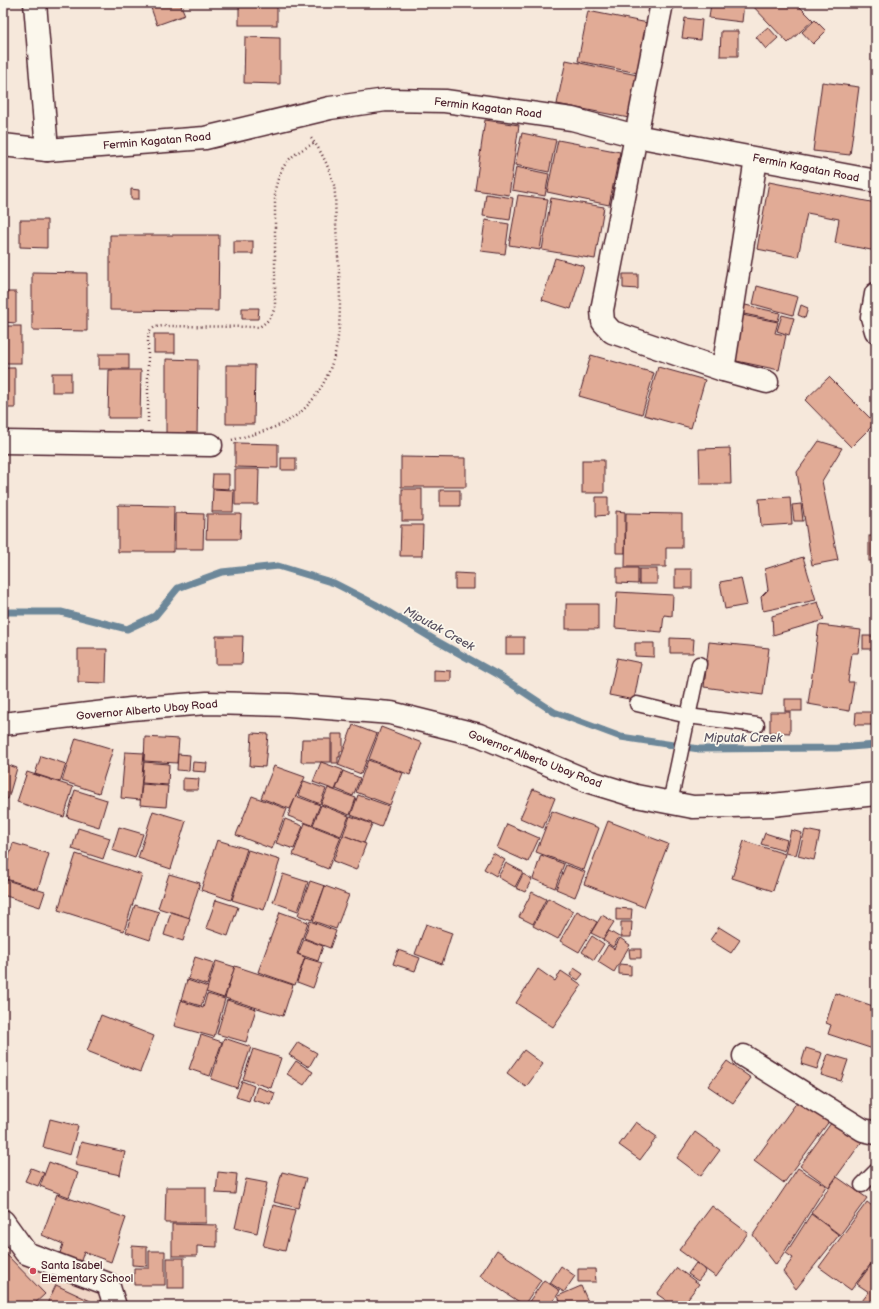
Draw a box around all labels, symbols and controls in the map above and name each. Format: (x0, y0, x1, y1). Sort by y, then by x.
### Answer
street label: Fermin Kagatan Road (433, 95, 543, 121)
street label: Fermin Kagatan Road (102, 130, 212, 152)
street label: Fermin Kagatan Road (752, 151, 860, 185)
water label: Miputak Creek (401, 603, 478, 655)
street label: Governor Alberto Ubay Road (76, 697, 218, 723)
street label: Governor Alberto Ubay Road (466, 727, 604, 791)
water label: Miputak Creek (704, 731, 783, 746)
place label: Santa Isabel Elementary School (41, 1259, 133, 1285)
marker: Santa Isabel Elementary School (28, 1266, 38, 1276)

